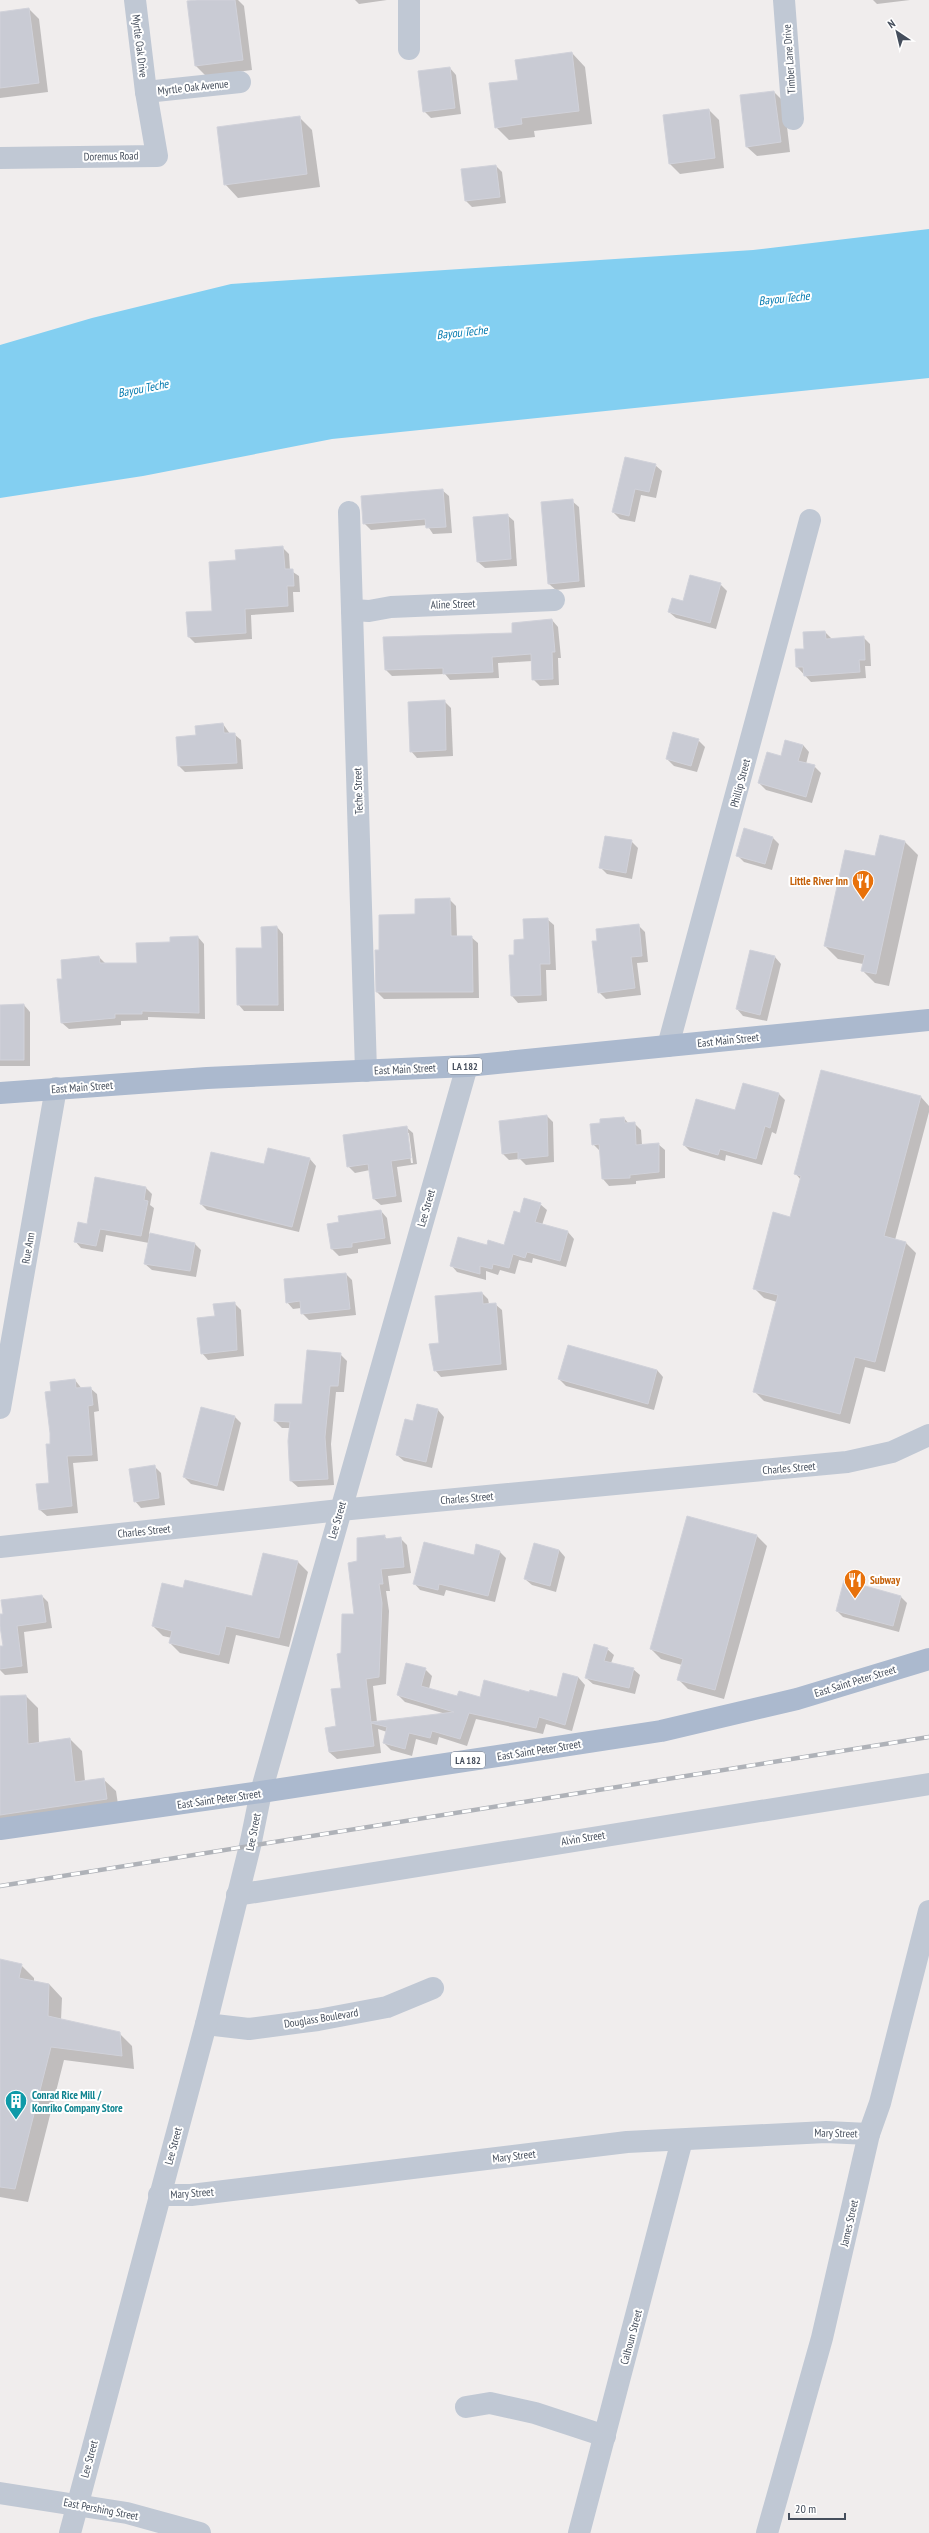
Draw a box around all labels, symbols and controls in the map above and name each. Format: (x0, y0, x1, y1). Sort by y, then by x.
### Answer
north arrow (877, 12, 917, 52)
street label: Myrtle Oak Drive (129, 14, 151, 79)
text: N (885, 16, 898, 31)
street label: Timber Lane Drive (780, 23, 798, 94)
street label: Myrtle Oak Avenue (157, 76, 230, 98)
street label: Doremus Road (83, 149, 139, 163)
water label: Bayou Teche (758, 288, 811, 308)
water label: Bayou Teche (436, 322, 489, 342)
water label: Bayou Teche (116, 376, 171, 400)
street label: Aline Street (430, 596, 476, 612)
street label: Phillip Street (727, 757, 753, 809)
street label: Teche Street (350, 767, 366, 815)
restaurant icon: Little River Inn (850, 868, 876, 901)
place label: Little River Inn (790, 874, 848, 888)
street label: East Main Street (696, 1030, 760, 1050)
road number: LA 182 (448, 1058, 482, 1074)
street label: East Main Street (374, 1060, 436, 1078)
street label: East Main Street (51, 1078, 113, 1096)
street label: Lee Street (414, 1188, 438, 1228)
street label: Rue Ann (18, 1231, 38, 1265)
street label: Charles Street (762, 1459, 816, 1477)
street label: Charles Street (440, 1489, 494, 1507)
street label: Lee Street (325, 1500, 349, 1540)
street label: Charles Street (117, 1521, 171, 1541)
restaurant icon: Subway (842, 1567, 868, 1600)
place label: Subway (870, 1573, 901, 1587)
street label: East Saint Peter Street (812, 1662, 898, 1700)
street label: East Saint Peter Street (496, 1736, 582, 1764)
road number: LA 182 (451, 1752, 485, 1768)
street label: East Saint Peter Street (176, 1786, 262, 1812)
street label: Lee Street (242, 1812, 264, 1852)
street label: Alvin Street (560, 1828, 606, 1848)
street label: Douglass Boulevard (283, 2005, 359, 2031)
building icon: Conrad Rice Mill / Konriko Company Store (3, 2088, 29, 2121)
place label: Conrad Rice Mill / Konriko Company Store (32, 2088, 123, 2115)
street label: Lee Street (161, 2126, 185, 2166)
street label: Mary Street (814, 2126, 858, 2140)
street label: Mary Street (492, 2146, 536, 2166)
street label: Mary Street (170, 2185, 214, 2201)
street label: James Street (837, 2198, 861, 2249)
street label: Calhoun Street (617, 2308, 645, 2366)
street label: Lee Street (77, 2439, 101, 2479)
street label: East Pershing Street (62, 2495, 140, 2523)
scale bar (789, 2495, 845, 2521)
text: 20 m (795, 2501, 816, 2516)

